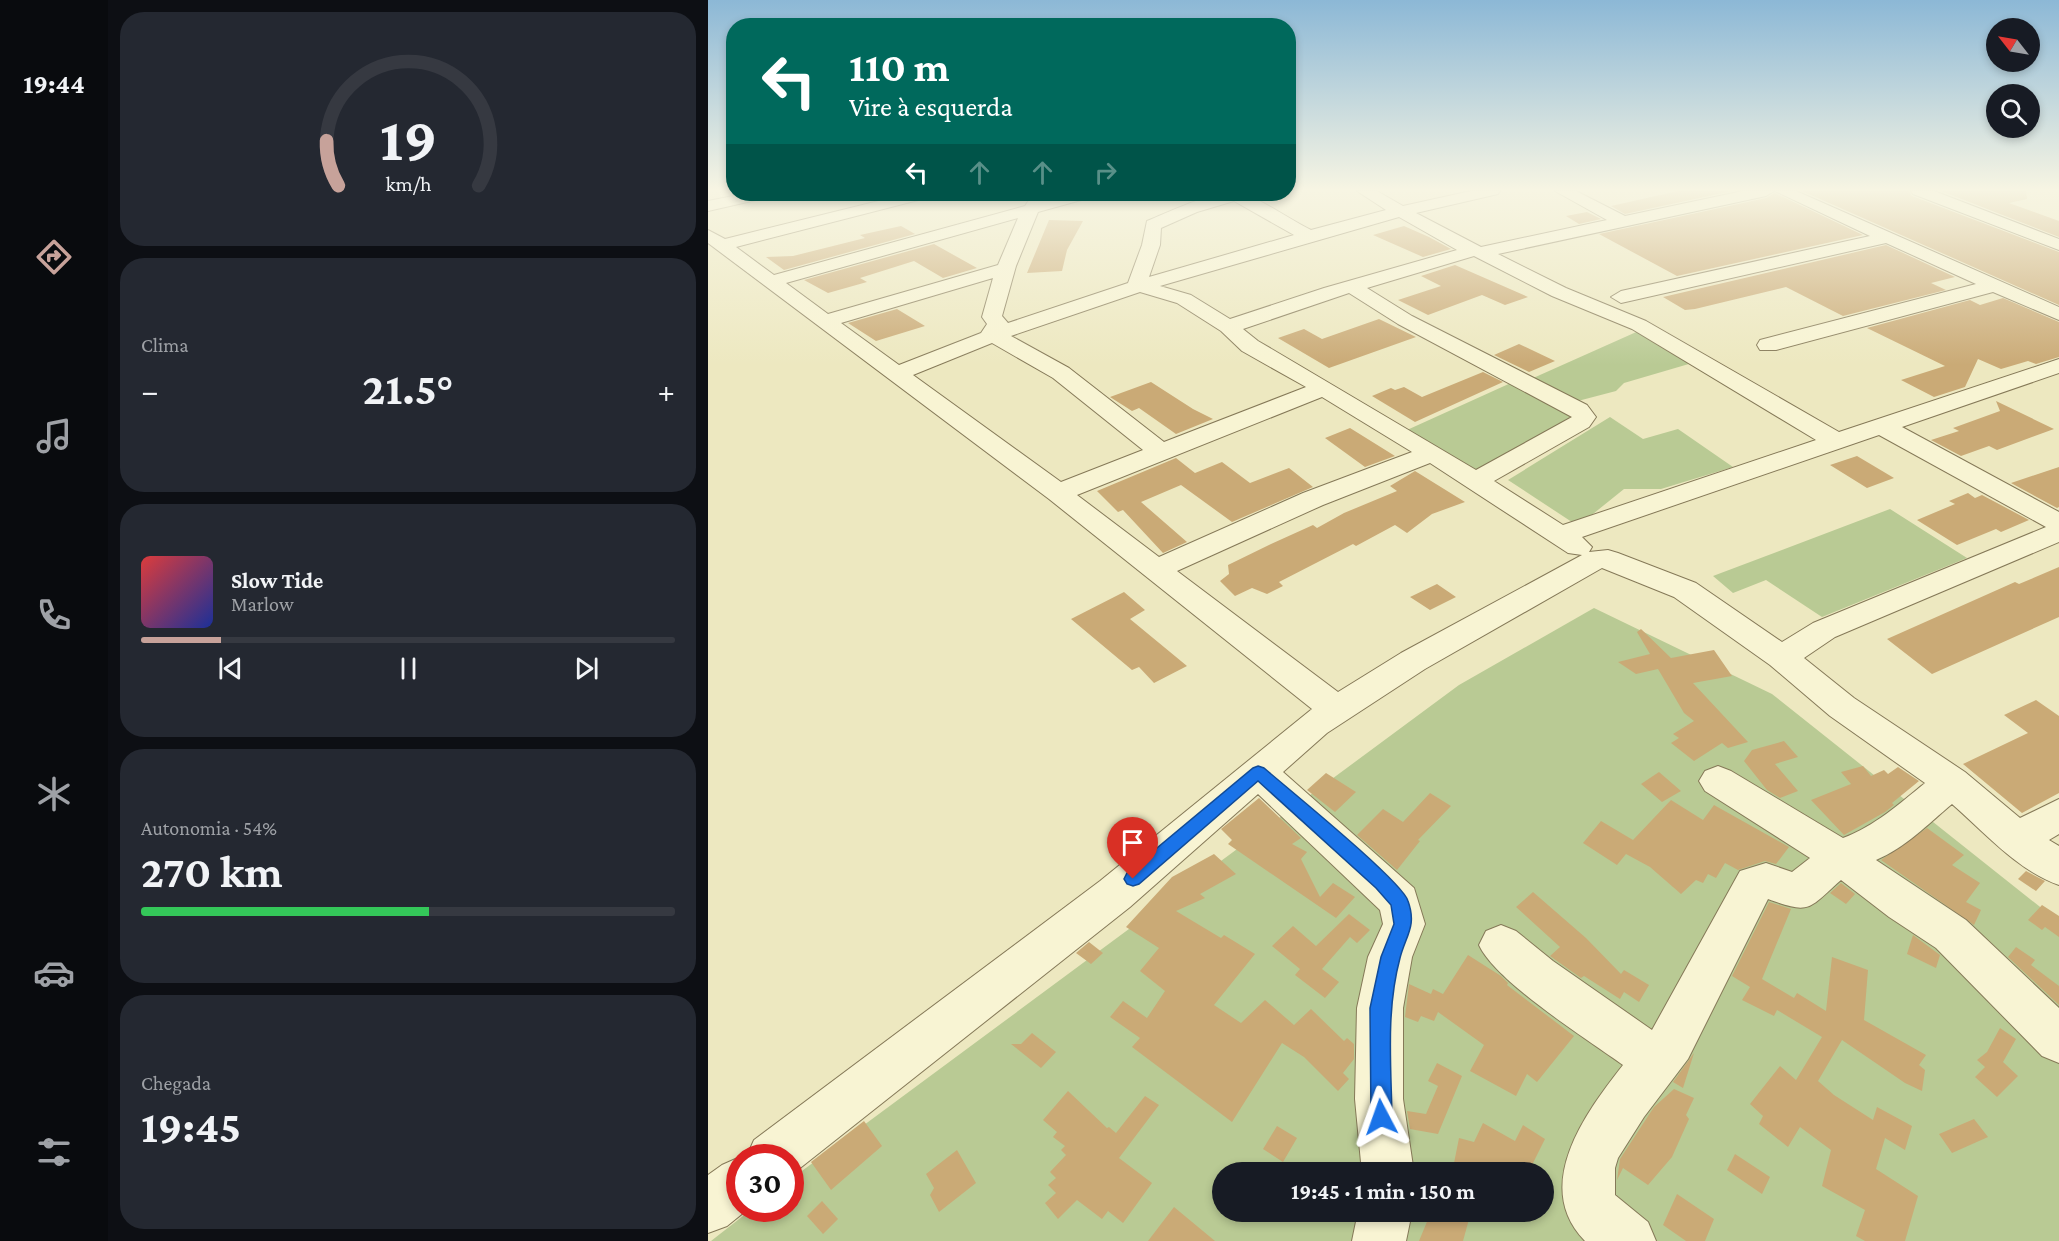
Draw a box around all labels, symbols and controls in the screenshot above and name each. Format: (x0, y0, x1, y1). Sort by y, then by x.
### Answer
north arrow (1986, 18, 2040, 72)
map controls (1986, 18, 2040, 138)
icon: left (750, 42, 828, 120)
text: 110 m (849, 43, 950, 90)
text: 19:44 (23, 69, 85, 99)
button: search (1986, 84, 2040, 138)
text: Vire à esquerda (849, 92, 1013, 122)
text: 19 (379, 104, 437, 173)
icon: left (900, 156, 933, 189)
icon: ahead (963, 156, 996, 189)
icon: ahead (1026, 156, 1059, 189)
icon: right (1089, 156, 1122, 189)
text: km/h (385, 172, 432, 196)
icon: directions (33, 236, 75, 278)
text: Clima (141, 334, 189, 356)
text: 21.5° (363, 364, 453, 414)
text: − (141, 372, 158, 409)
text: + (658, 372, 675, 409)
icon: music (33, 415, 75, 457)
text: Slow Tide (231, 568, 323, 593)
text: Marlow (231, 593, 294, 615)
icon: phone (33, 594, 75, 636)
icon: previous (214, 652, 247, 685)
icon: pause (392, 652, 425, 685)
icon: next (570, 652, 603, 685)
icon: climate (33, 773, 75, 815)
text: Autonomia · 54% (141, 817, 277, 839)
pin (1107, 817, 1158, 879)
icon: arrive (1116, 826, 1149, 859)
text: 270 km (141, 847, 283, 897)
icon: car (33, 952, 75, 994)
text: Chegada (141, 1072, 211, 1094)
position arrow (1349, 1085, 1413, 1149)
text: 19:45 (141, 1102, 241, 1152)
icon: filters (33, 1131, 75, 1173)
speed limit sign: 30 (726, 1144, 804, 1222)
text: 19:45 · 1 min · 150 m (1291, 1179, 1475, 1204)

